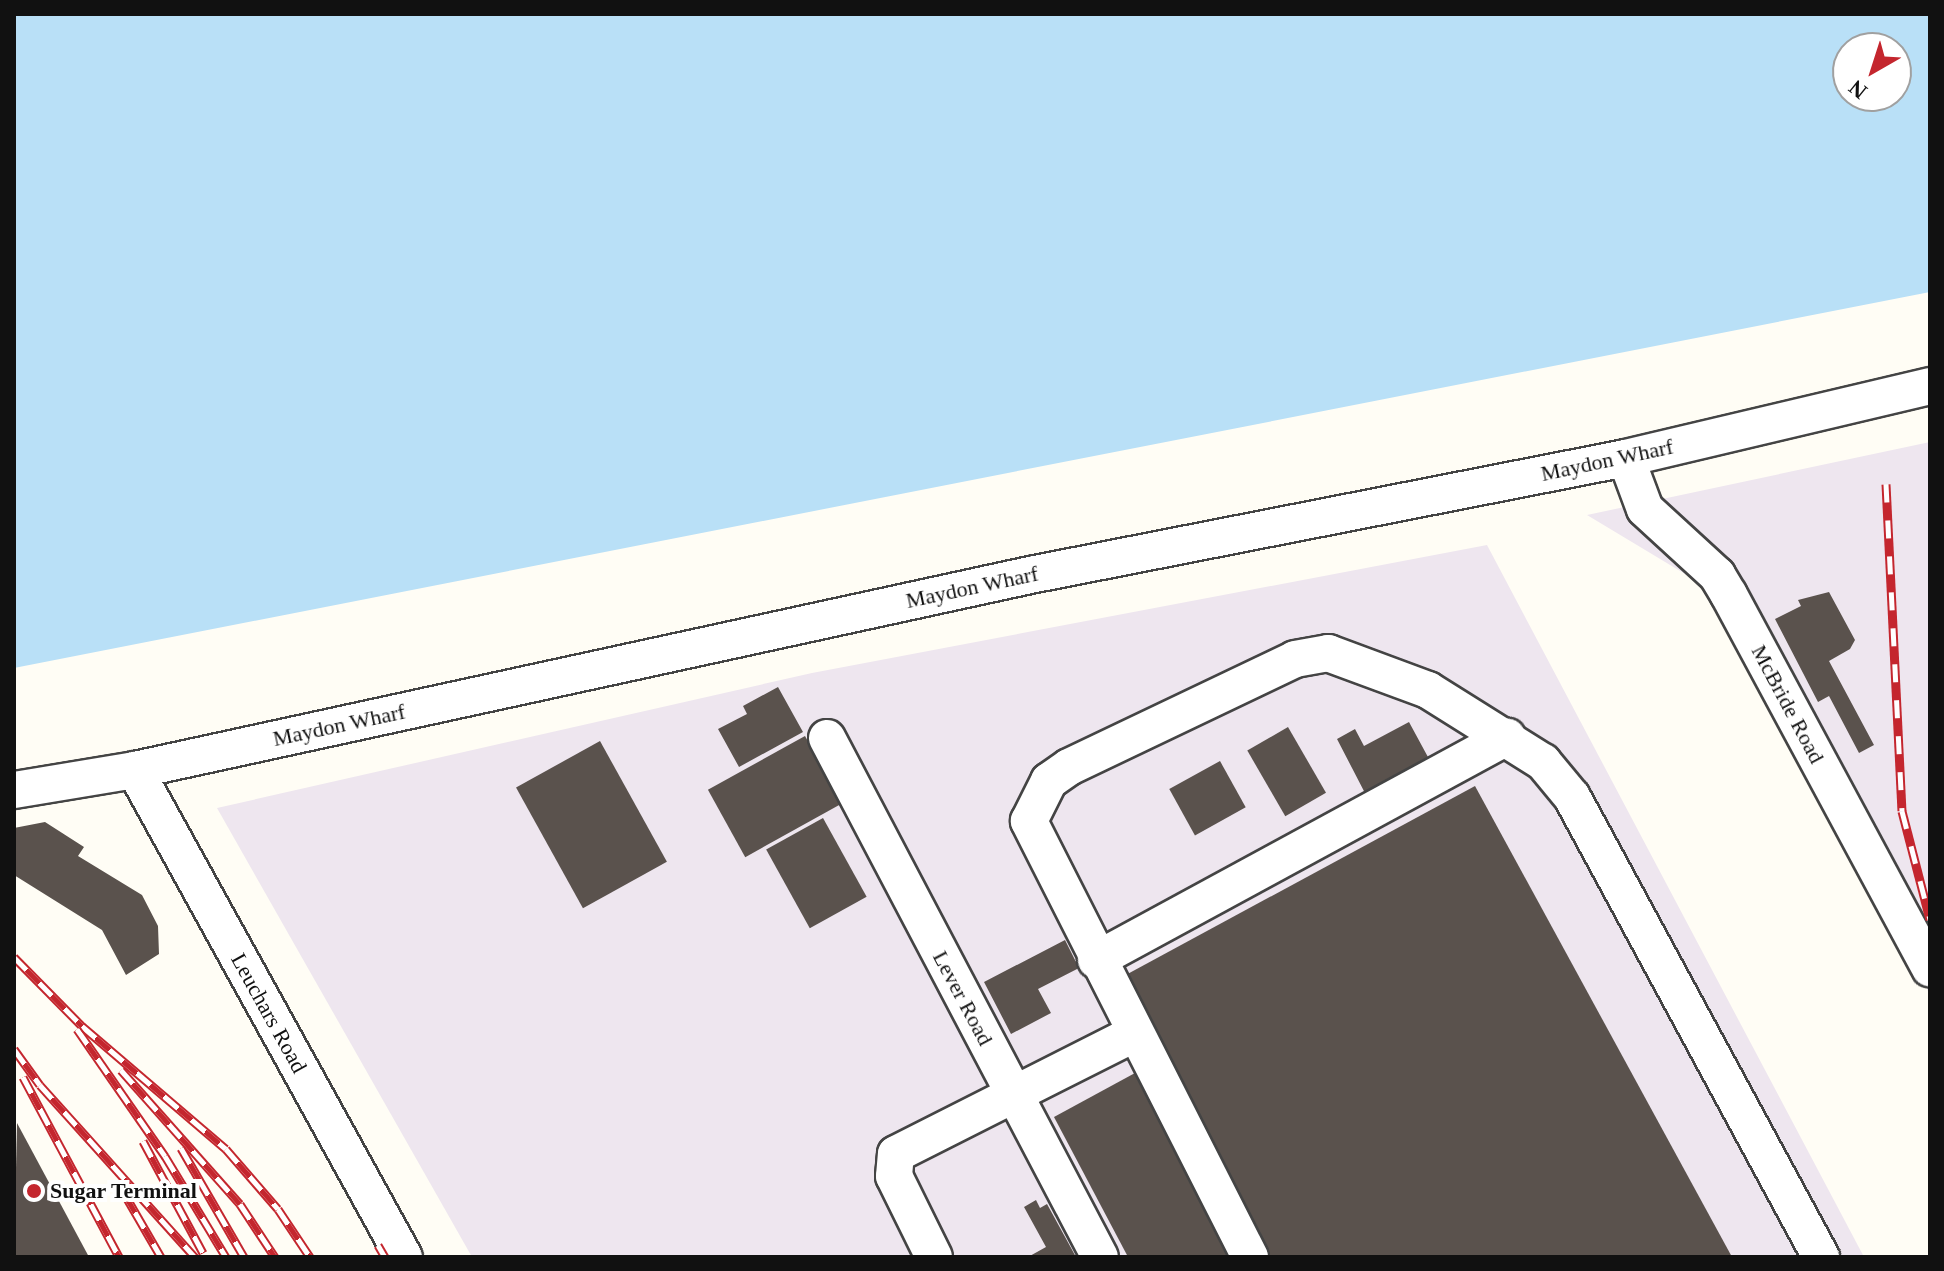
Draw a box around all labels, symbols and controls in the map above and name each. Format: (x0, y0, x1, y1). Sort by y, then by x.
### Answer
north arrow (1832, 32, 1912, 112)
text: N (1844, 75, 1872, 104)
street label: Maydon Wharf (1538, 433, 1676, 487)
street label: Maydon Wharf (903, 560, 1041, 614)
street label: McBride Road (1746, 640, 1830, 768)
street label: Maydon Wharf (270, 698, 408, 752)
street label: Lever Road (927, 946, 999, 1050)
street label: Leuchars Road (225, 949, 313, 1077)
place label: Sugar Terminal (50, 1178, 198, 1204)
marker: Sugar Terminal (25, 1182, 43, 1200)

